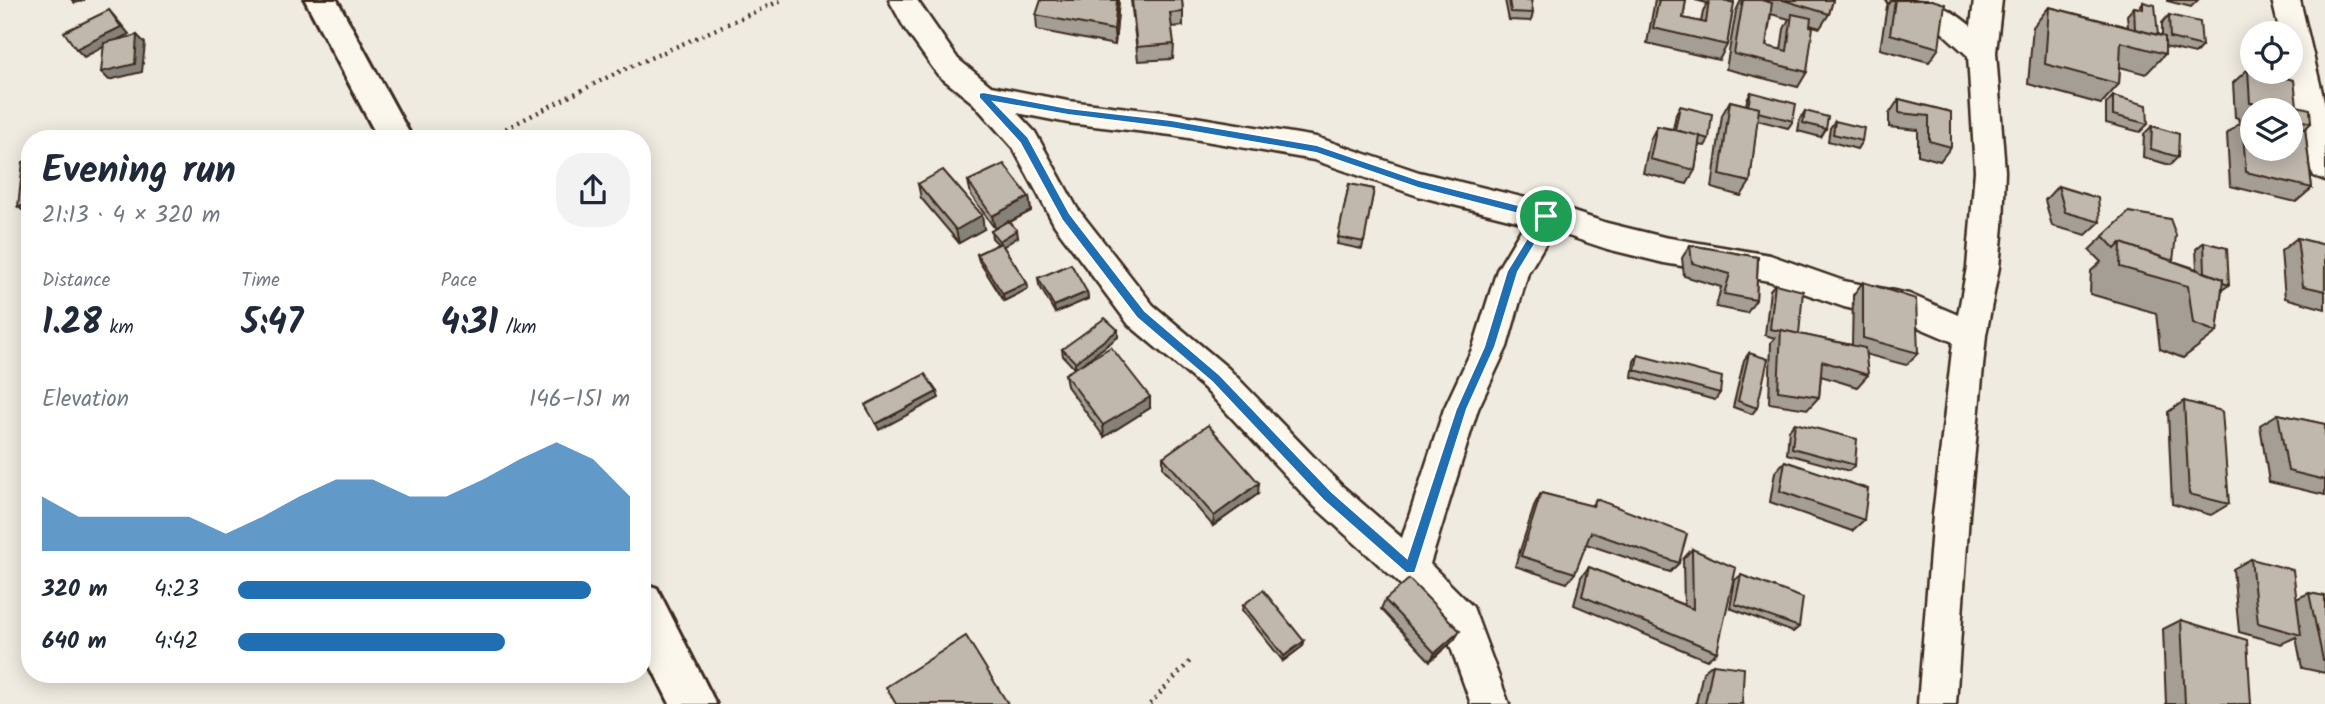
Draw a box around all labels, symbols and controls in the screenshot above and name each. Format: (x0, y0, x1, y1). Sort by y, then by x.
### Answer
map controls (2240, 21, 2303, 161)
button: locate (2240, 21, 2303, 84)
button: layers (2240, 98, 2303, 161)
text: Evening run (42, 142, 236, 202)
button: share (556, 153, 630, 227)
pin (1516, 186, 1576, 246)
icon: arrive (1527, 197, 1565, 235)
text: 21:13 · 4 × 320 m (42, 198, 220, 234)
text: Distance (42, 266, 110, 296)
text: Time (241, 266, 280, 296)
text: Pace (441, 266, 477, 296)
text: 1.28 (42, 296, 102, 352)
text: 5:47 (241, 296, 303, 352)
text: 4:31 (441, 296, 498, 352)
text: km (102, 313, 134, 343)
text: /km (498, 313, 536, 343)
text: Elevation (42, 382, 129, 418)
text: 146–151 m (529, 382, 630, 418)
text: 320 m (42, 572, 107, 608)
text: 4:23 (154, 572, 199, 608)
text: 640 m (42, 624, 107, 660)
text: 4:42 (154, 624, 198, 660)

